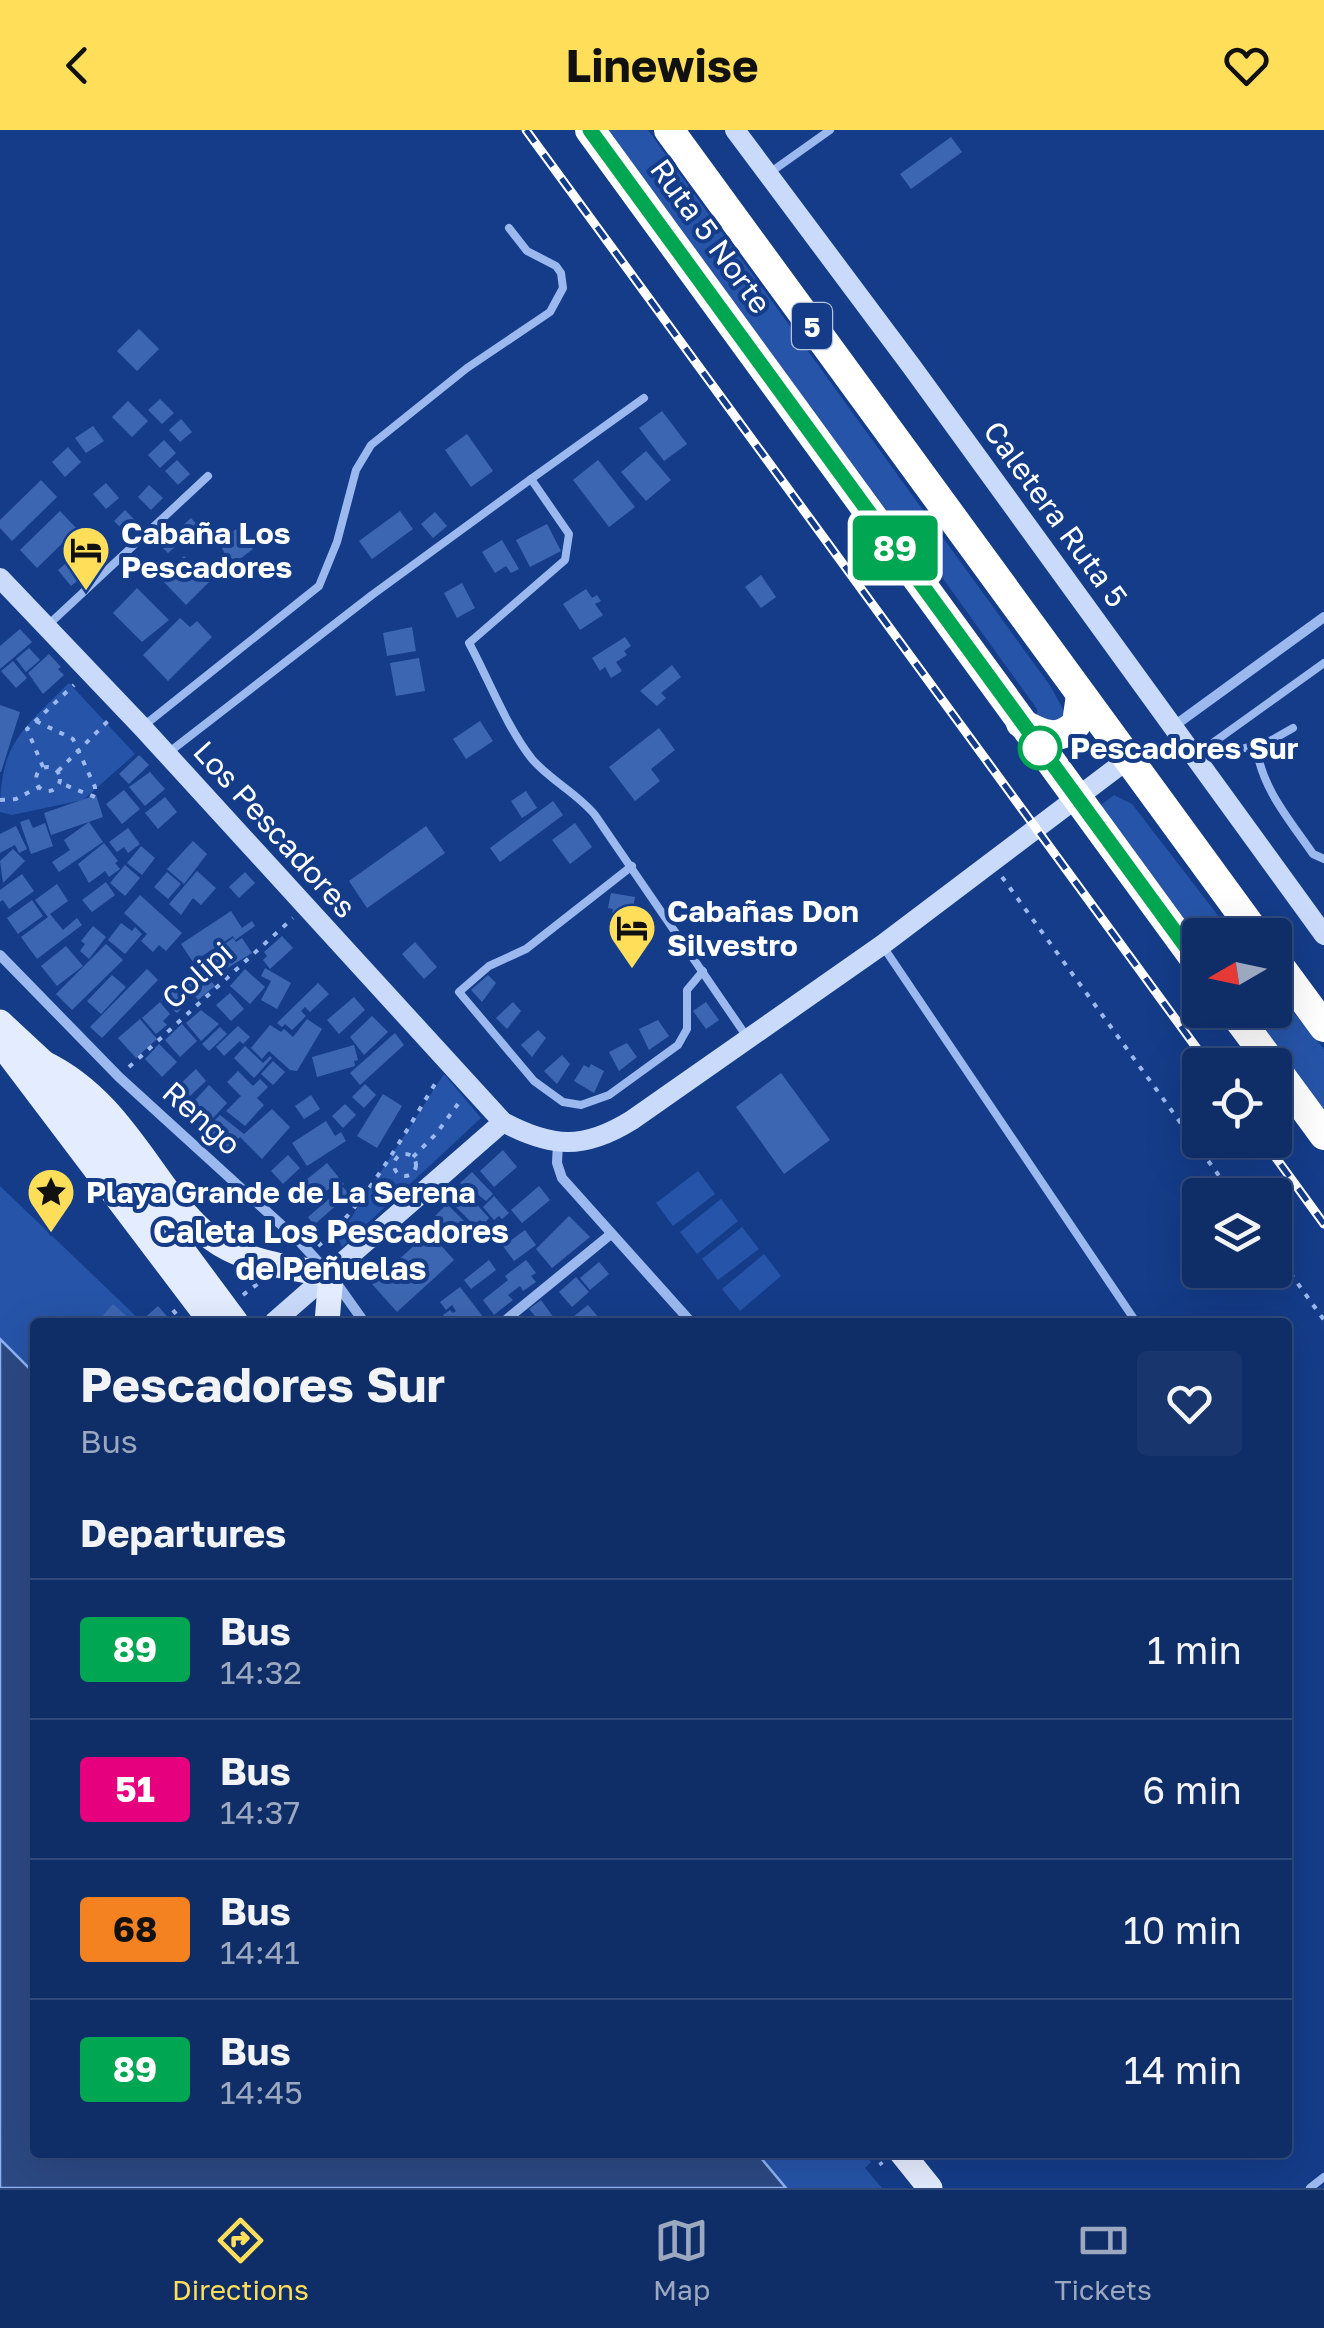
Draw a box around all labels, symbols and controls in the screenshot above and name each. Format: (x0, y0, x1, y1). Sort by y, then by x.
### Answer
icon: back (50, 38, 105, 93)
text: Linewise (566, 38, 758, 92)
icon: heart (1219, 38, 1274, 93)
street label: Ruta 5 Norte (643, 152, 779, 320)
road number: 5 (792, 303, 832, 349)
street label: Caletera Ruta 5 (976, 414, 1136, 614)
place label: Cabaña Los Pescadores (121, 515, 292, 585)
line badge: 89 (850, 516, 940, 580)
hotel icon: Cabaña Los Pescadores (60, 524, 112, 592)
text: 89 (873, 527, 917, 569)
marker: Pescadores Sur (1019, 727, 1061, 769)
place label: Pescadores Sur (1070, 730, 1299, 766)
street label: Los Pescadores (186, 733, 364, 925)
place label: Cabañas Don Silvestro (667, 893, 859, 963)
hotel icon: Cabañas Don Silvestro (606, 902, 658, 970)
north arrow (1182, 918, 1292, 1028)
map controls (1182, 918, 1292, 1288)
street label: Colipi (154, 934, 240, 1016)
button: locate (1182, 1048, 1292, 1158)
street label: Rengo (156, 1074, 248, 1162)
place icon: Playa Grande de La Serena (25, 1166, 77, 1234)
place label: Playa Grande de La Serena (86, 1174, 476, 1210)
button: layers (1182, 1178, 1292, 1288)
district label: Caleta Los Pescadores de Peñuelas (153, 1212, 509, 1287)
button: heart (1137, 1351, 1242, 1456)
text: Pescadores Sur (80, 1355, 445, 1413)
text: Bus (80, 1422, 138, 1460)
text: Departures (80, 1510, 286, 1555)
text: Bus (220, 1608, 291, 1653)
text: 1 min (1147, 1627, 1242, 1672)
text: 89 (113, 1628, 157, 1670)
text: 14:32 (220, 1653, 302, 1691)
text: Bus (220, 1748, 291, 1793)
text: 6 min (1142, 1767, 1242, 1812)
text: 51 (115, 1768, 155, 1810)
text: 14:37 (220, 1793, 300, 1831)
text: Bus (220, 1888, 291, 1933)
text: 10 min (1123, 1907, 1242, 1952)
text: 68 (113, 1908, 157, 1950)
text: 14:41 (220, 1933, 300, 1971)
text: Bus (220, 2028, 291, 2073)
text: 14 min (1124, 2047, 1242, 2092)
text: 89 (113, 2048, 157, 2090)
text: 14:45 (220, 2073, 303, 2111)
tab: Directions (172, 2213, 309, 2306)
tab: Map (653, 2213, 710, 2306)
tab: Tickets (1054, 2213, 1152, 2306)

